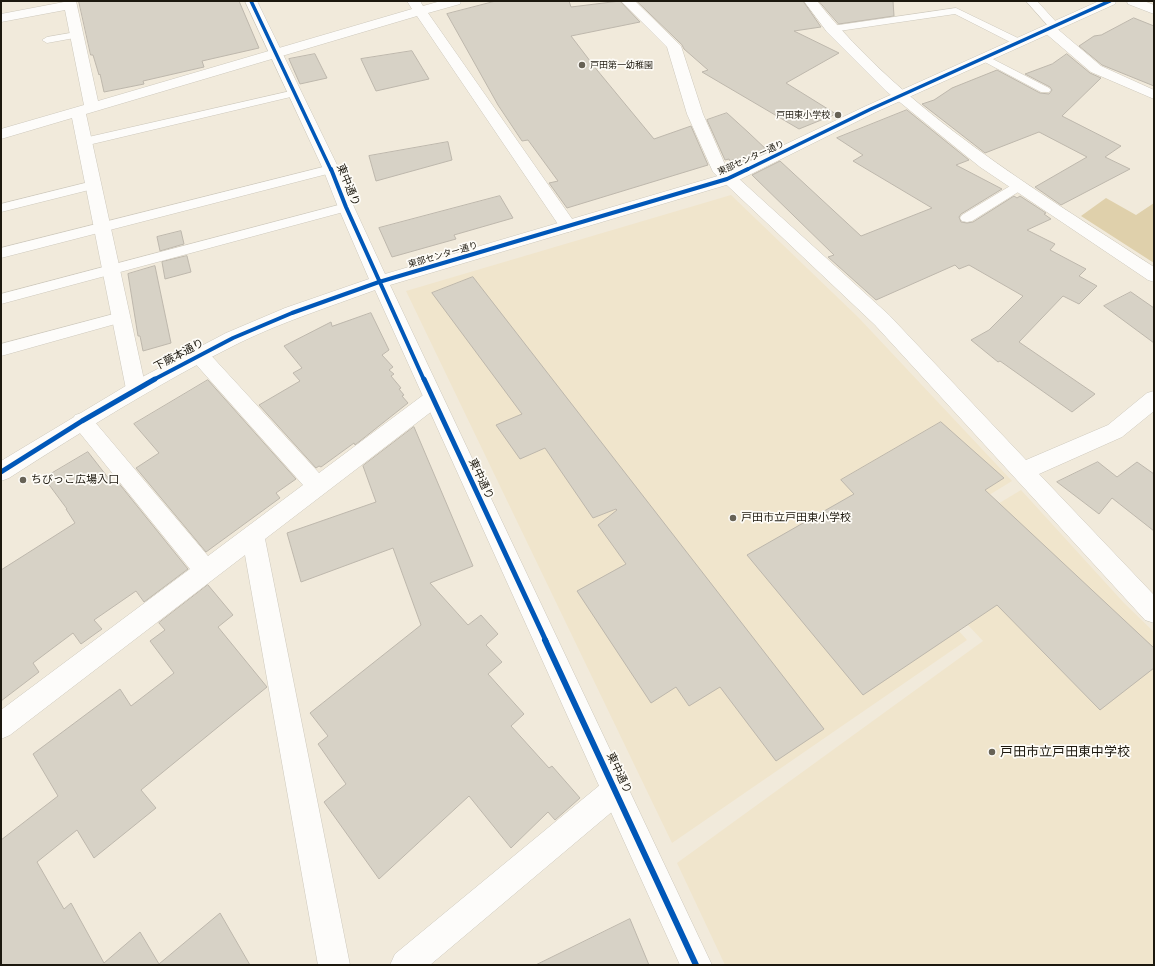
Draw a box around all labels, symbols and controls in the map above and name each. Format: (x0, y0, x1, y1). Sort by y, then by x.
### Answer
marker: 戸田第一幼稚園 (577, 60, 587, 70)
place label: 戸田第一幼稚園 (590, 60, 653, 70)
place label: 戸田東小学校 (776, 110, 830, 120)
marker: 戸田東小学校 (833, 110, 843, 120)
street label: 東部センター通り (716, 138, 786, 178)
street label: 東中通り (334, 162, 362, 208)
street label: 東部センター通り (407, 240, 479, 270)
street label: 下蕨本通り (152, 336, 206, 374)
street label: 東中通り (466, 456, 496, 502)
place label: ちびっこ広場入口 (31, 473, 119, 487)
marker: ちびっこ広場入口 (18, 475, 28, 485)
place label: 戸田市立戸田東小学校 (741, 511, 851, 525)
marker: 戸田市立戸田東小学校 (728, 513, 738, 523)
place label: 戸田市立戸田東中学校 (1000, 744, 1130, 760)
marker: 戸田市立戸田東中学校 (987, 747, 997, 757)
street label: 東中通り (604, 750, 634, 796)

